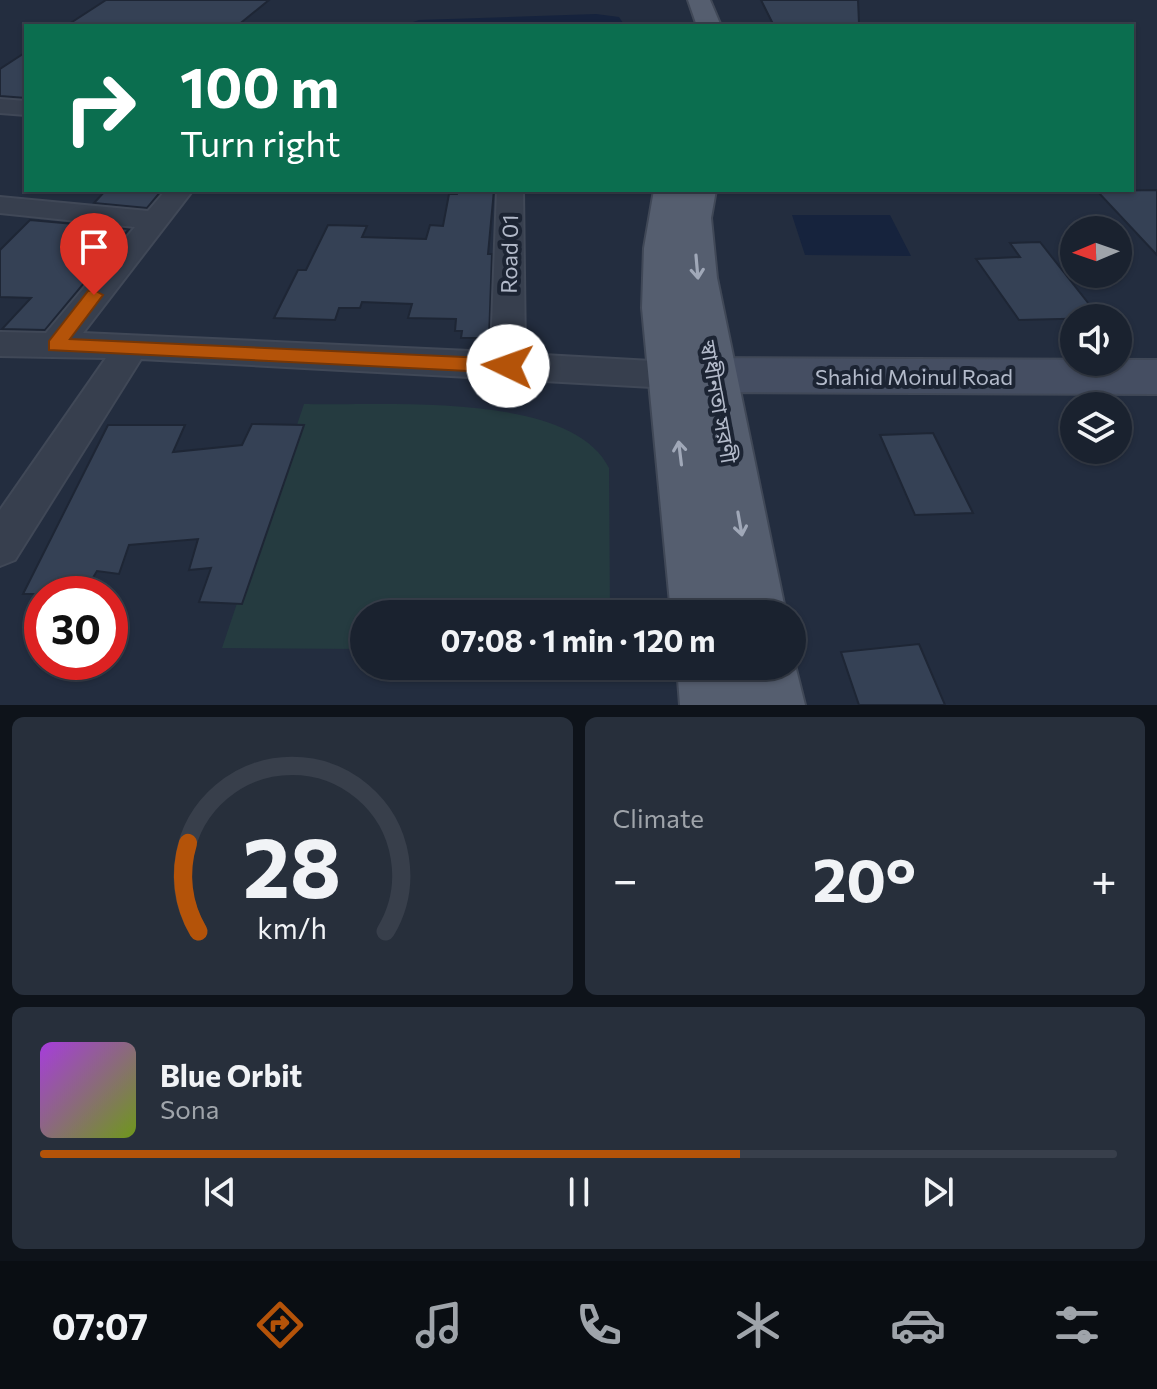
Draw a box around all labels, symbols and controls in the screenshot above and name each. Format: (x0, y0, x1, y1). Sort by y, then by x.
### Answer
text: 100 m (180, 51, 339, 120)
icon: right (48, 56, 152, 160)
text: Turn right (180, 120, 341, 164)
pin (60, 213, 128, 295)
street label: Road 01 (495, 214, 523, 294)
north arrow (1060, 216, 1132, 288)
map controls (1060, 216, 1132, 464)
icon: arrive (72, 225, 116, 269)
one-way arrow (690, 253, 705, 280)
button: sound (1060, 304, 1132, 376)
position arrow (466, 324, 550, 408)
street label: স্বাধীনতা সরণী (695, 338, 743, 467)
street label: Shahid Moinul Road (815, 363, 1013, 390)
button: layers (1060, 392, 1132, 464)
one-way arrow (673, 440, 688, 467)
one-way arrow (734, 510, 749, 536)
speed limit sign: 30 (24, 576, 128, 680)
text: 07:08 · 1 min · 120 m (441, 621, 715, 658)
text: Climate (613, 802, 704, 833)
text: 28 (243, 813, 341, 915)
text: 20° (813, 841, 916, 914)
text: − (613, 851, 638, 905)
text: + (1091, 851, 1117, 905)
text: km/h (257, 910, 327, 945)
text: Blue Orbit (160, 1056, 302, 1093)
text: Sona (160, 1093, 219, 1124)
icon: previous (198, 1170, 242, 1214)
icon: pause (557, 1170, 601, 1214)
icon: next (916, 1170, 960, 1214)
icon: directions (252, 1297, 308, 1353)
icon: music (411, 1297, 467, 1353)
icon: phone (571, 1297, 627, 1353)
icon: climate (730, 1297, 786, 1353)
icon: car (890, 1297, 946, 1353)
icon: filters (1049, 1297, 1105, 1353)
text: 07:07 (52, 1303, 148, 1347)

